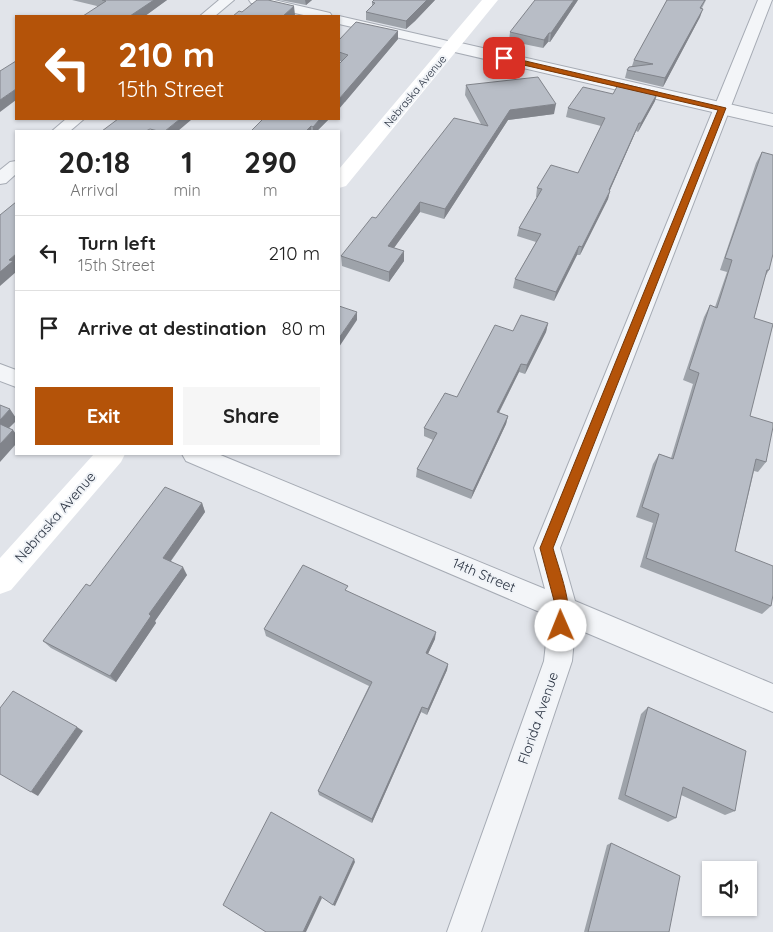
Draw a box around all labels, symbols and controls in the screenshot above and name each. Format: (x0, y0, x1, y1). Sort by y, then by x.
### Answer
text: 210 m (118, 32, 215, 76)
icon: left (35, 35, 100, 100)
pin (483, 37, 525, 79)
icon: arrive (490, 44, 518, 72)
street label: Nebraska Avenue (381, 52, 449, 130)
text: 15th Street (118, 75, 224, 103)
text: 20:18 (58, 143, 130, 181)
text: 1 (181, 143, 193, 181)
text: 290 (244, 143, 297, 181)
text: Arrival (70, 180, 118, 200)
text: min (173, 180, 201, 200)
text: m (263, 180, 278, 200)
text: Turn left (78, 231, 156, 255)
icon: left (35, 239, 63, 267)
text: 210 m (269, 241, 320, 265)
text: 15th Street (78, 255, 155, 275)
icon: arrive (35, 314, 63, 342)
text: Arrive at destination (78, 316, 267, 340)
text: 80 m (282, 316, 326, 340)
button: Exit (35, 387, 173, 445)
button: Share (183, 387, 320, 445)
street label: Nebraska Avenue (11, 468, 99, 566)
street label: 14th Street (450, 554, 519, 596)
position arrow (534, 599, 586, 651)
street label: Florida Avenue (514, 669, 562, 767)
map controls (702, 861, 757, 916)
button: sound (702, 861, 757, 916)

